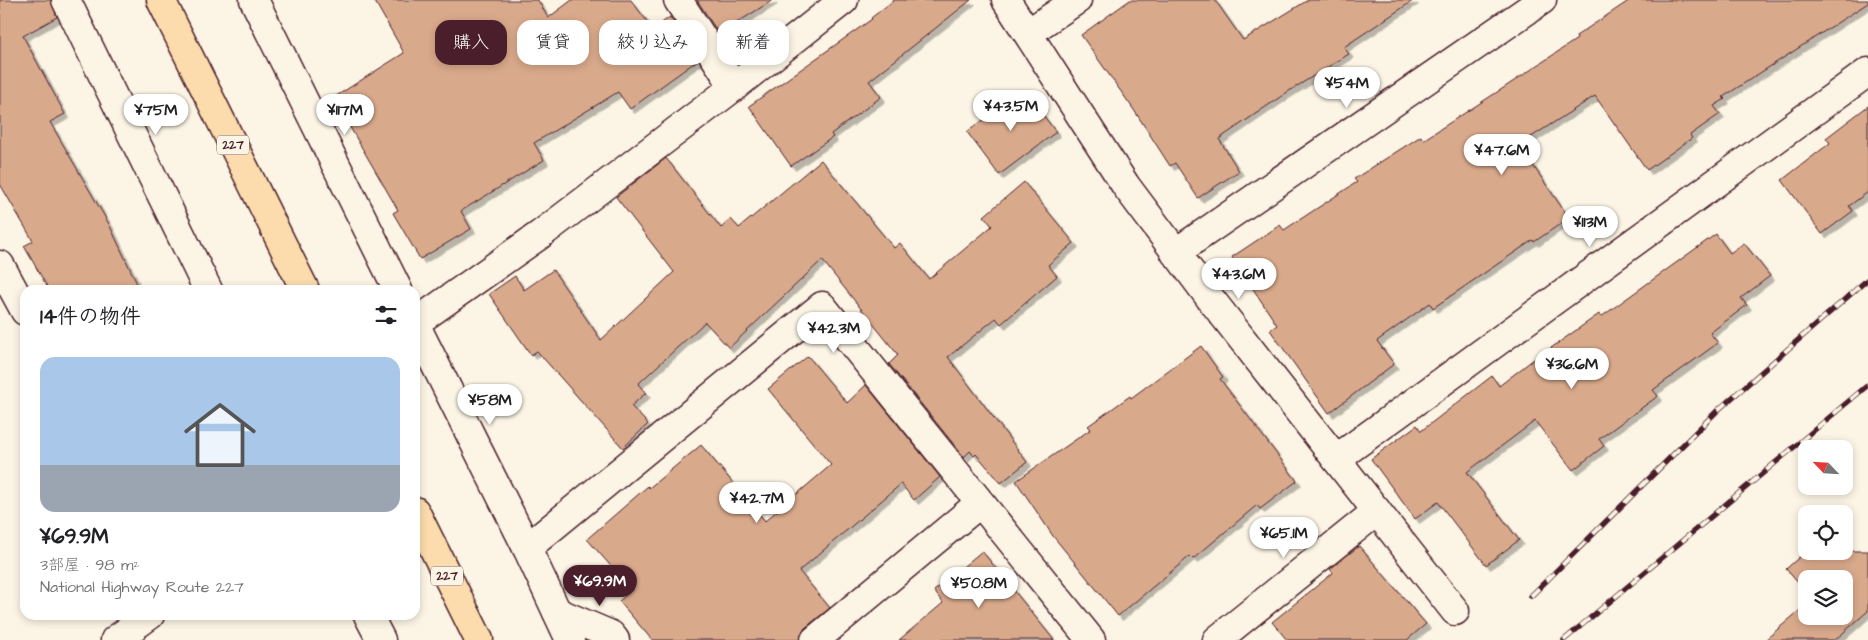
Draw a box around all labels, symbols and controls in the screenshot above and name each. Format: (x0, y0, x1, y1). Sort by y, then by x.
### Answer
chip: 購入 (435, 20, 507, 65)
chip: 賃貸 (517, 20, 589, 65)
chip: 絞り込み (599, 20, 707, 65)
chip: 新着 (717, 20, 789, 65)
pin: ¥54M (1317, 66, 1377, 109)
text: ¥54M (1325, 72, 1369, 94)
pin: ¥43.5M (970, 90, 1052, 132)
pin: ¥75M (126, 94, 186, 136)
pin: ¥117M (310, 94, 380, 136)
text: ¥43.5M (984, 95, 1038, 117)
text: ¥75M (135, 99, 177, 121)
text: ¥117M (327, 99, 363, 121)
pin: ¥47.6M (1461, 134, 1543, 176)
road number: 227 (217, 136, 249, 154)
text: ¥47.6M (1475, 139, 1529, 161)
pin: ¥113M (1555, 206, 1625, 248)
text: ¥113M (1573, 211, 1607, 233)
pin: ¥43.6M (1198, 258, 1280, 300)
text: ¥43.6M (1212, 263, 1266, 285)
icon: filters (372, 301, 400, 329)
text: 14件の物件 (40, 302, 141, 331)
pin: ¥42.3M (793, 312, 875, 354)
text: ¥42.3M (808, 317, 860, 339)
pin: ¥36.6M (1531, 348, 1613, 390)
text: ¥36.6M (1546, 353, 1598, 375)
pin: ¥58M (460, 384, 520, 426)
text: ¥58M (468, 389, 512, 411)
icon: home (175, 390, 265, 480)
north arrow (1798, 440, 1852, 495)
map controls (1798, 440, 1853, 625)
pin: ¥42.7M (716, 482, 798, 524)
text: ¥42.7M (730, 487, 784, 509)
button: locate (1798, 505, 1853, 560)
pin: ¥65.1M (1243, 516, 1325, 559)
text: ¥69.9M (40, 522, 109, 551)
text: ¥65.1M (1260, 522, 1308, 544)
text: 3部屋 · 98 m² (40, 554, 140, 576)
pin: ¥69.9M (559, 564, 641, 607)
road number: 227 (431, 566, 463, 586)
pin: ¥50.8M (938, 566, 1020, 609)
text: ¥69.9M (574, 570, 626, 592)
button: layers (1798, 570, 1853, 625)
text: ¥50.8M (951, 572, 1007, 594)
text: National Highway Route 227 (40, 576, 244, 598)

